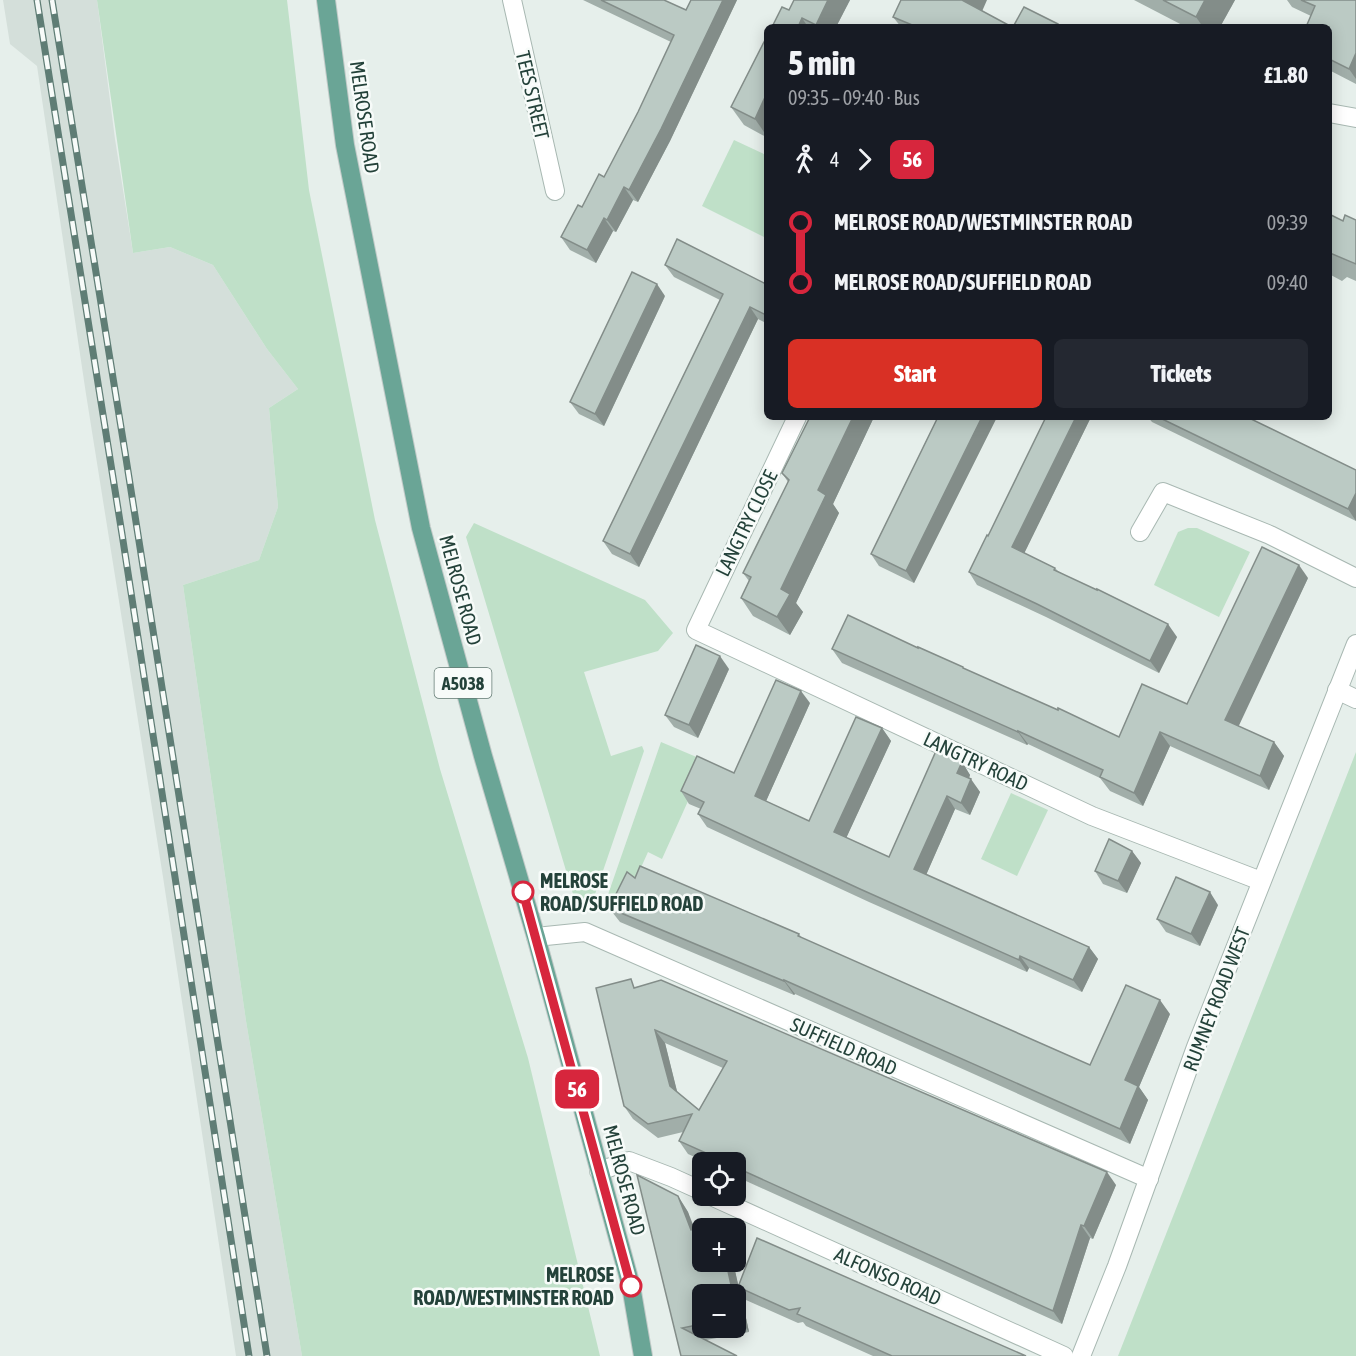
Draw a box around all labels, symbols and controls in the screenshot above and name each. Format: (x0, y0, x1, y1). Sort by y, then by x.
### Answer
text: 5 min (788, 44, 855, 82)
street label: TEES STREET (512, 49, 554, 142)
street label: MELROSE ROAD (346, 59, 384, 175)
text: £1.80 (1264, 62, 1308, 88)
text: 09:35 – 09:40 · Bus (788, 86, 920, 109)
icon: walk (788, 143, 821, 176)
icon: forward (848, 143, 881, 176)
text: 56 (902, 147, 922, 171)
text: 4 (830, 148, 839, 171)
text: MELROSE ROAD/WESTMINSTER ROAD (834, 209, 1133, 235)
text: 09:39 (1267, 211, 1308, 234)
text: MELROSE ROAD/SUFFIELD ROAD (834, 269, 1092, 295)
text: 09:40 (1267, 271, 1308, 294)
button: Start (788, 339, 1042, 408)
button: Tickets (1054, 339, 1308, 408)
street label: LANGTRY CLOSE (710, 466, 782, 580)
street label: MELROSE ROAD (435, 532, 487, 648)
road number: A5038 (434, 668, 492, 698)
street label: LANGTRY ROAD (920, 727, 1032, 795)
place label: MELROSE ROAD/SUFFIELD ROAD (540, 869, 703, 915)
marker: MELROSE ROAD/SUFFIELD ROAD (512, 881, 534, 903)
street label: RUMNEY ROAD WEST (1178, 923, 1254, 1074)
street label: SUFFIELD ROAD (787, 1012, 901, 1080)
line badge: 56 (550, 1070, 604, 1108)
text: 56 (567, 1077, 587, 1101)
street label: MELROSE ROAD (599, 1122, 651, 1238)
map controls (692, 1152, 746, 1338)
button: locate (692, 1152, 746, 1206)
button: + (692, 1218, 746, 1272)
street label: ALFONSO ROAD (831, 1242, 945, 1310)
place label: MELROSE ROAD/WESTMINSTER ROAD (413, 1263, 614, 1309)
marker: MELROSE ROAD/WESTMINSTER ROAD (620, 1275, 642, 1297)
button: − (692, 1284, 746, 1338)

